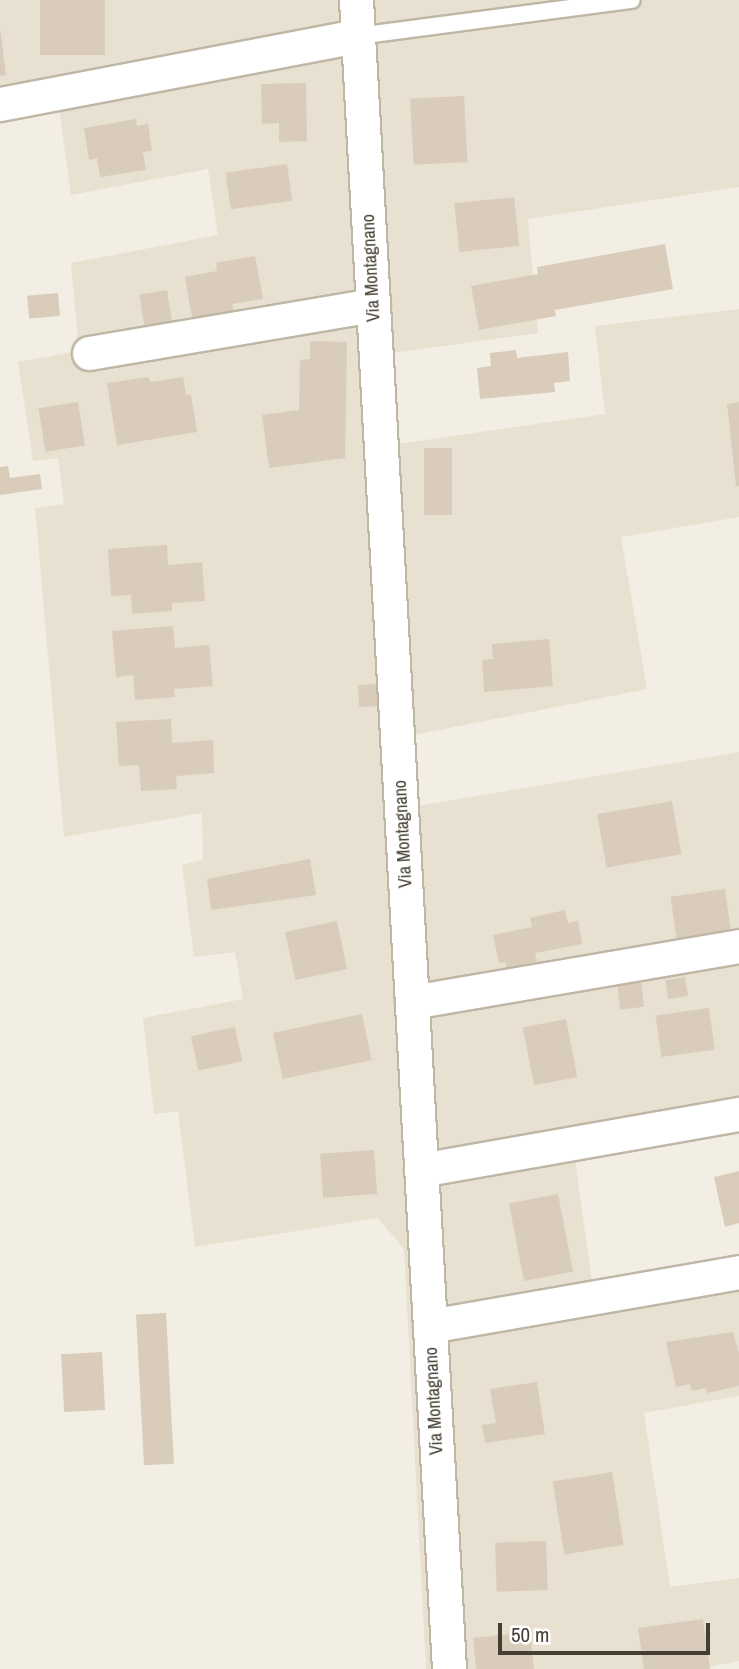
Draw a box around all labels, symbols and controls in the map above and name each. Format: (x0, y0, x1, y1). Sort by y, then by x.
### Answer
street label: Via Montagnano (357, 213, 385, 323)
street label: Via Montagnano (389, 779, 417, 889)
street label: Via Montagnano (420, 1346, 448, 1456)
scale bar (501, 1610, 713, 1654)
text: 50 m (511, 1620, 549, 1649)

